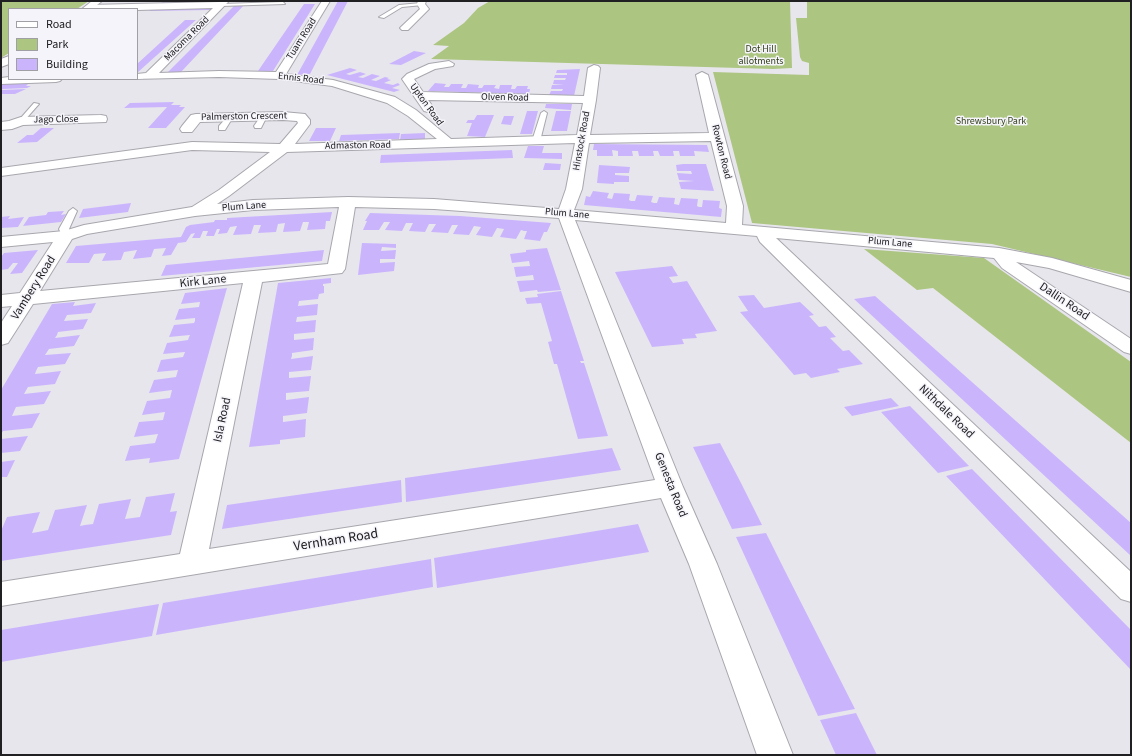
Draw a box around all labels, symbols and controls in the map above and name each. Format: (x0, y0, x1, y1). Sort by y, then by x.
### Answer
legend (8, 8, 138, 80)
street label: Macoma Road (162, 14, 212, 64)
text: Road (46, 16, 72, 33)
street label: Tuam Road (284, 16, 320, 62)
text: Park (46, 36, 68, 53)
park label: Dot Hill allotments (739, 44, 783, 68)
text: Building (46, 56, 88, 73)
street label: Ennis Road (277, 71, 325, 87)
street label: Upton Road (407, 81, 445, 129)
street label: Olven Road (481, 92, 529, 104)
street label: Palmerston Crescent (201, 110, 287, 124)
street label: Hinstock Road (571, 110, 593, 172)
street label: Jago Close (33, 114, 79, 126)
park label: Shrewsbury Park (956, 116, 1026, 128)
street label: Rowton Road (708, 123, 734, 181)
street label: Admaston Road (325, 139, 391, 153)
street label: Plum Lane (222, 199, 266, 215)
street label: Plum Lane (544, 206, 590, 222)
street label: Plum Lane (867, 235, 913, 251)
street label: Vambery Road (9, 253, 59, 323)
street label: Kirk Lane (179, 272, 227, 292)
street label: Dallin Road (1036, 280, 1092, 324)
street label: Nithdale Road (915, 382, 977, 442)
street label: Isla Road (211, 396, 235, 444)
street label: Genesta Road (650, 450, 690, 520)
street label: Vernham Road (292, 526, 380, 556)

